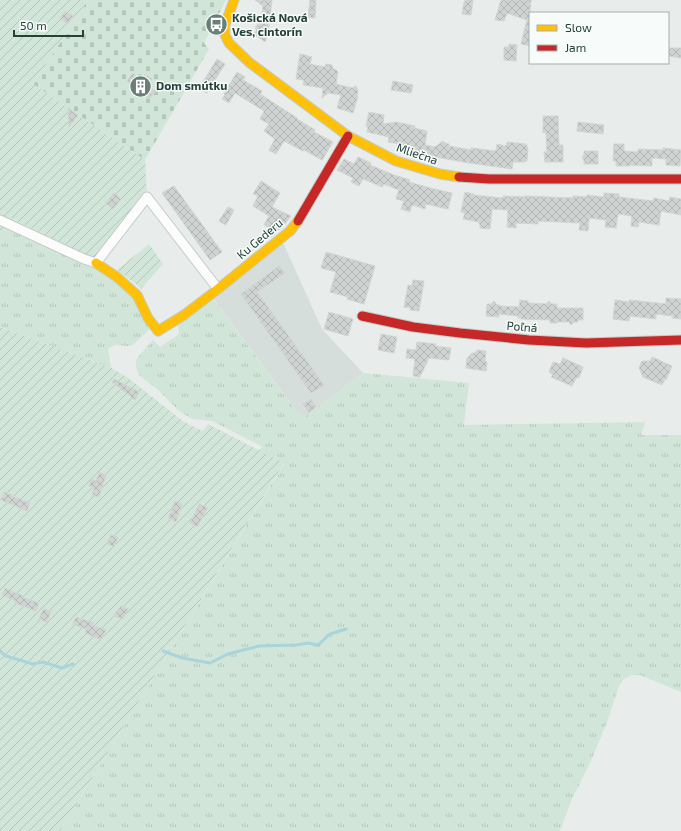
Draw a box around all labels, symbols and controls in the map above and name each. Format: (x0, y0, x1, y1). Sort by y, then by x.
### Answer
place label: Košická Nová Ves, cintorín (232, 10, 308, 38)
scale bar (14, 12, 83, 38)
bus stop icon: Košická Nová Ves, cintorín (204, 12, 230, 38)
legend (529, 12, 669, 64)
text: 50 m (20, 18, 47, 32)
text: Slow (565, 20, 592, 34)
text: Jam (565, 40, 586, 54)
building icon: Dom smútku (128, 73, 154, 99)
place label: Dom smútku (156, 78, 227, 92)
street label: Mliečna (395, 139, 440, 167)
street label: Ku Gederu (234, 215, 285, 261)
street label: Poľná (506, 318, 538, 334)

